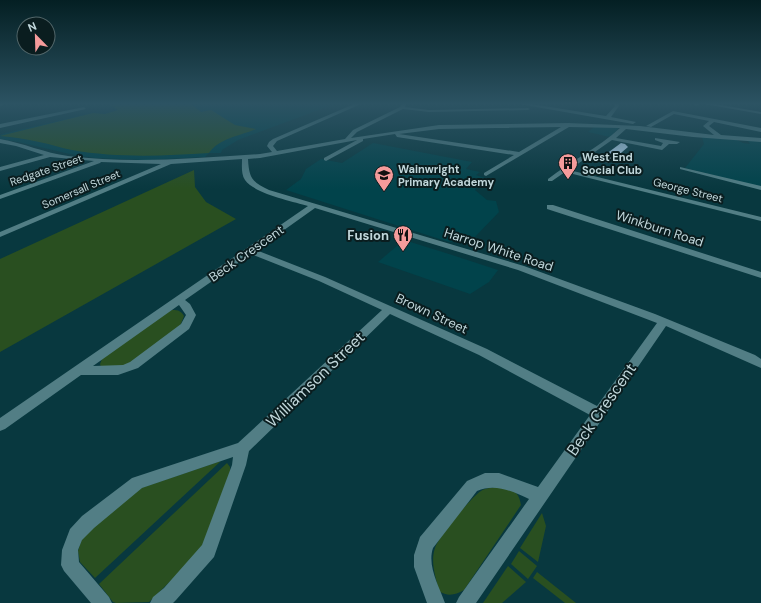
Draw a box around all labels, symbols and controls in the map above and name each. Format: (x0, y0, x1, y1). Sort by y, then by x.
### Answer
north arrow (16, 16, 56, 56)
text: N (26, 19, 39, 35)
place label: West End Social Club (582, 150, 642, 177)
street label: Redgate Street (8, 151, 84, 189)
building icon: West End Social Club (557, 152, 579, 180)
place label: Wainwright Primary Academy (398, 162, 494, 189)
school or university icon: Wainwright Primary Academy (373, 164, 395, 192)
street label: Somersall Street (40, 166, 122, 212)
street label: George Street (652, 175, 724, 205)
street label: Winkburn Road (614, 206, 706, 251)
street label: Beck Crescent (205, 221, 287, 286)
restaurant icon: Fusion (392, 224, 414, 252)
street label: Harrop White Road (442, 224, 556, 275)
place label: Fusion (347, 227, 389, 244)
street label: Brown Street (393, 289, 471, 338)
street label: Williamson Street (261, 327, 369, 432)
street label: Beck Crescent (562, 359, 641, 460)

